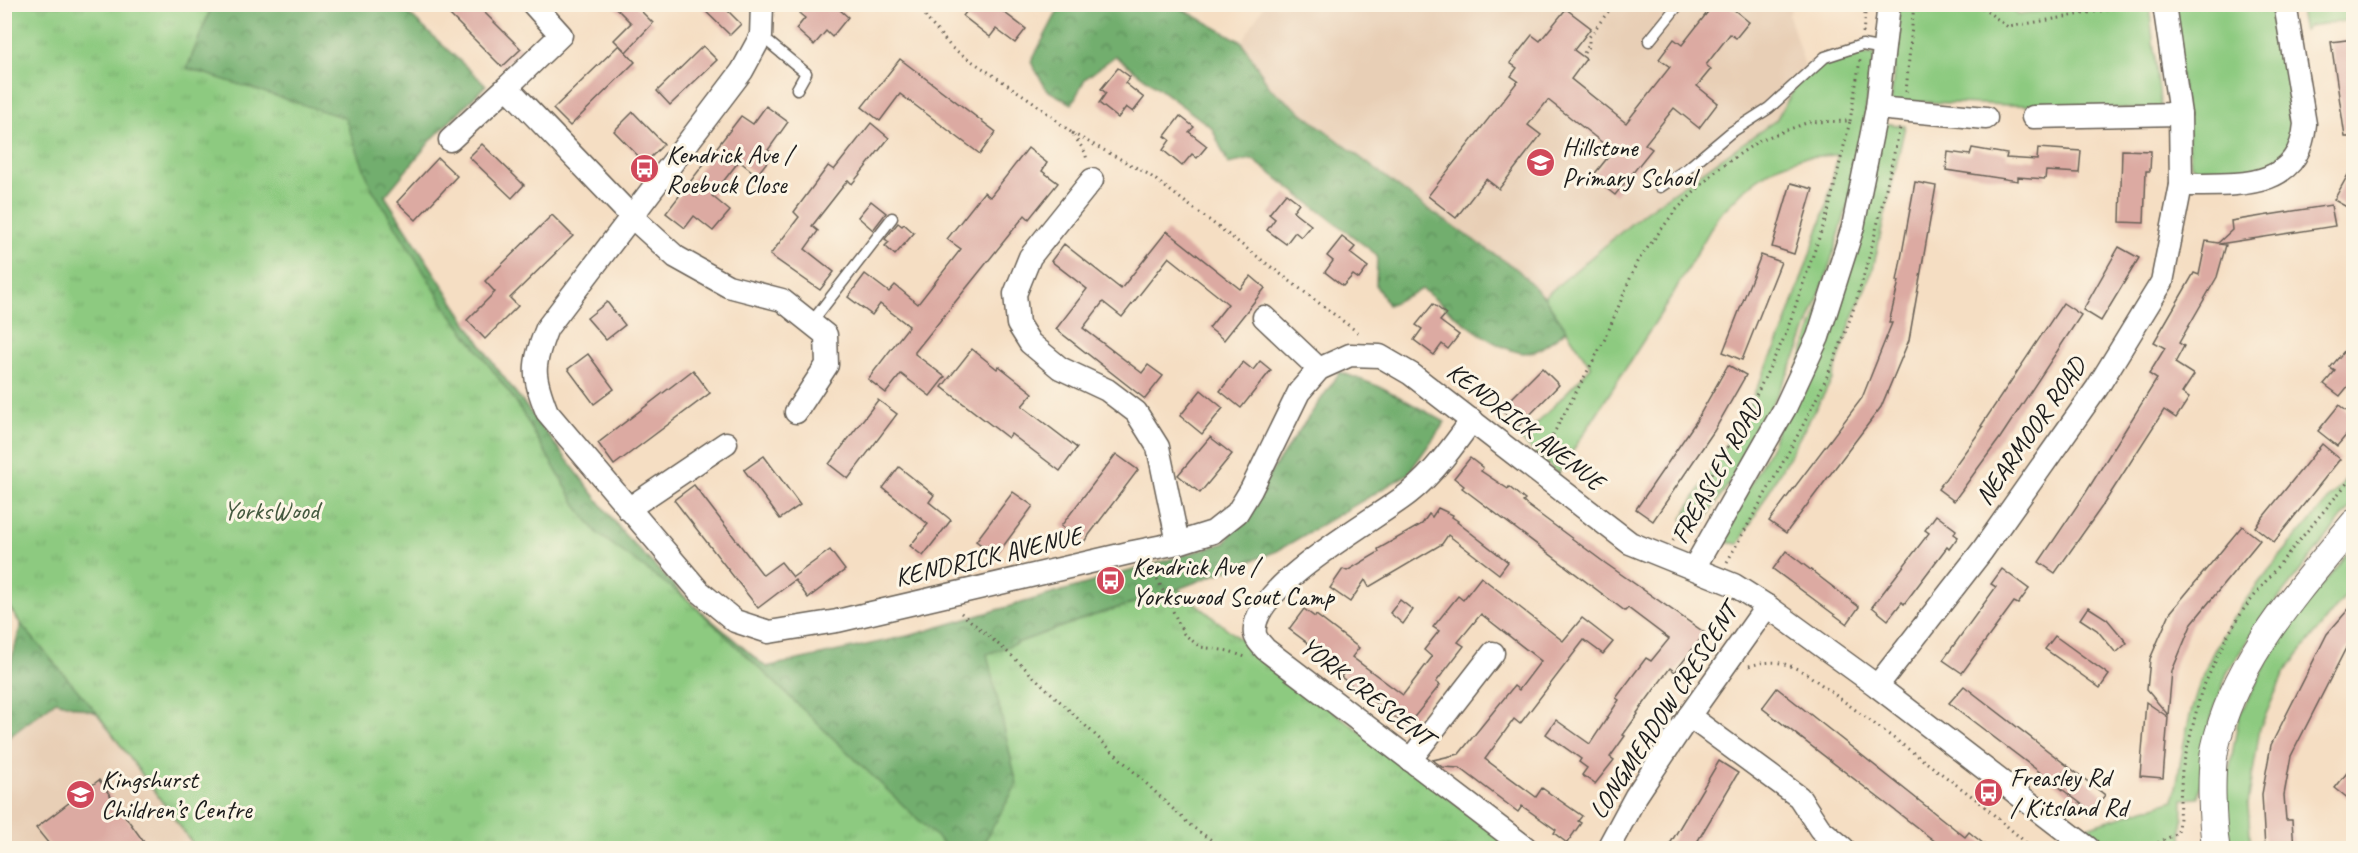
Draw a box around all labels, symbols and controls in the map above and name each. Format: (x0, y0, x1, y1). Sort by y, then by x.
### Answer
place label: Hillstone Primary School (1562, 131, 1700, 194)
place label: Kendrick Ave / Roebuck Close (666, 138, 798, 201)
school or university icon: Hillstone Primary School (1525, 146, 1557, 178)
bus stop icon: Kendrick Ave / Roebuck Close (629, 153, 661, 185)
street label: NEARMOOR ROAD (1967, 349, 2095, 511)
street label: KENDRICK AVENUE (1440, 355, 1614, 500)
street label: FREASLEY ROAD (1663, 391, 1771, 549)
park label: YorksWood (223, 494, 323, 527)
street label: KENDRICK AVENUE (892, 518, 1088, 594)
place label: Kendrick Ave / Yorkswood Scout Camp (1132, 550, 1336, 613)
bus stop icon: Kendrick Ave / Yorkswood Scout Camp (1095, 565, 1127, 597)
street label: LONGMEADOW CRESCENT (1582, 592, 1749, 825)
street label: YORK CRESCENT (1294, 629, 1445, 758)
place label: Freasley Rd / Kitsland Rd (2010, 761, 2131, 824)
place label: Kingshurst Children’s Centre (101, 763, 253, 826)
bus stop icon: Freasley Rd / Kitsland Rd (1973, 776, 2005, 808)
school or university icon: Kingshurst Children’s Centre (64, 778, 96, 810)

